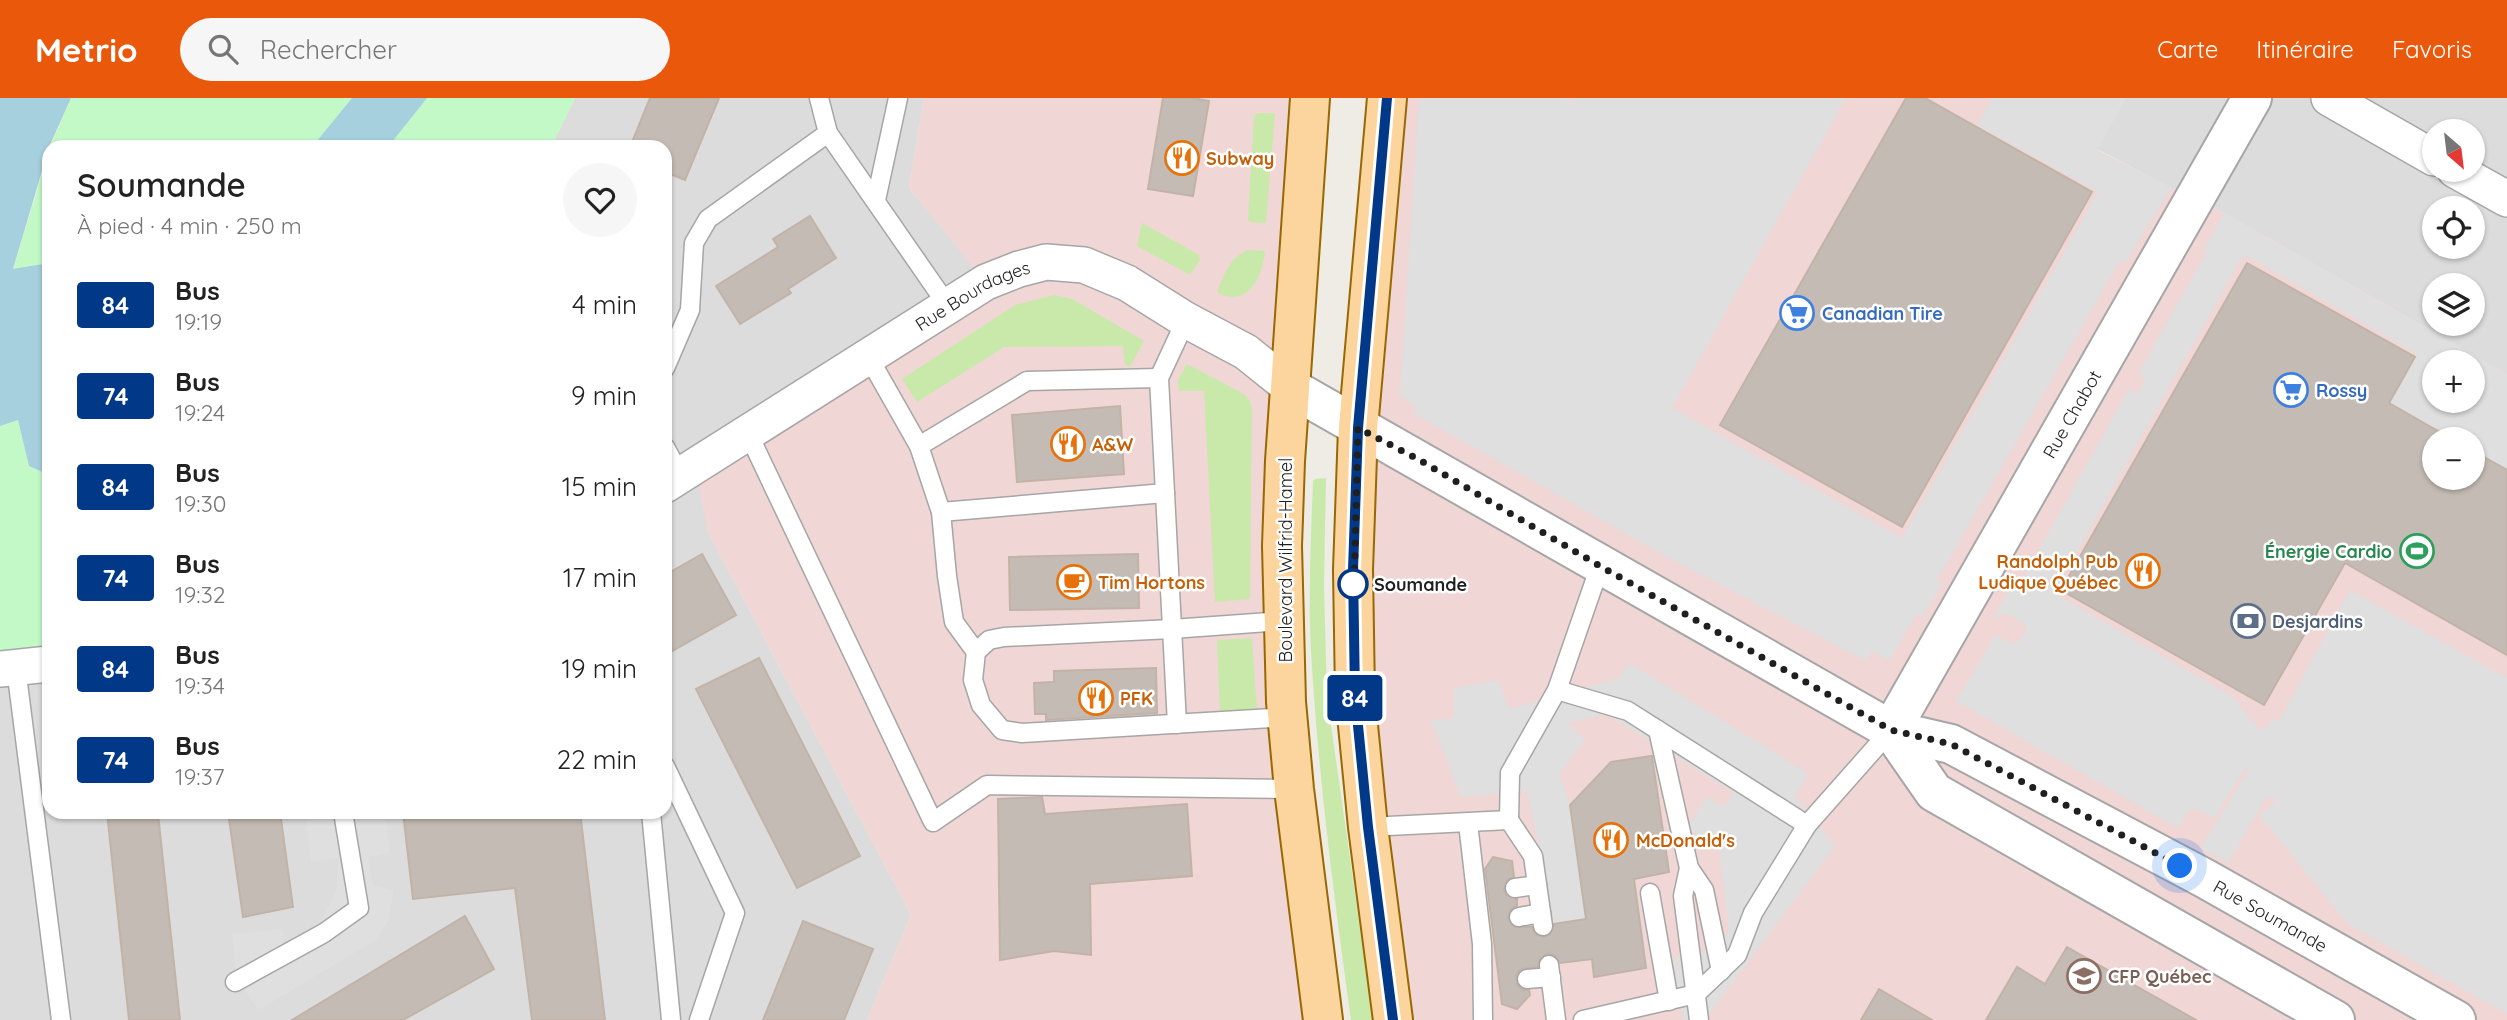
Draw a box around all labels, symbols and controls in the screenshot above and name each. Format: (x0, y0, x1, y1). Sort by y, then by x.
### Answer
search box (180, 18, 670, 81)
text: Metrio (35, 29, 138, 70)
icon: search (204, 30, 242, 68)
text: Rechercher (260, 33, 397, 66)
text: Carte (2157, 34, 2218, 64)
text: Itinéraire (2256, 34, 2354, 64)
text: Favoris (2392, 34, 2472, 64)
north arrow (2422, 119, 2485, 182)
map controls (2422, 119, 2485, 490)
restaurant icon: Subway (1163, 139, 1201, 177)
place label: Subway (1206, 147, 1274, 170)
button: heart (563, 163, 637, 237)
text: Soumande (77, 164, 246, 205)
button: locate (2422, 196, 2485, 259)
text: À pied · 4 min · 250 m (77, 211, 302, 240)
street label: Rue Bourdages (911, 255, 1032, 335)
button: layers (2422, 273, 2485, 336)
text: Bus (175, 274, 220, 307)
text: 4 min (572, 288, 637, 321)
text: 84 (102, 290, 129, 320)
supermarket icon: Canadian Tire (1778, 294, 1816, 332)
place label: Canadian Tire (1822, 302, 1943, 325)
text: 19:19 (175, 307, 222, 336)
button: + (2422, 350, 2485, 413)
text: Bus (175, 365, 220, 398)
street label: Rue Chabot (2037, 366, 2106, 462)
supermarket icon: Rossy (2272, 371, 2310, 409)
text: 9 min (571, 379, 637, 412)
place label: Rossy (2316, 379, 2367, 402)
text: 74 (102, 381, 129, 411)
text: 19:24 (175, 398, 225, 427)
restaurant icon: A&W (1049, 425, 1087, 463)
button: − (2422, 427, 2485, 490)
place label: A&W (1092, 433, 1133, 456)
text: Bus (175, 456, 220, 489)
street label: Boulevard Wilfrid-Hamel (1274, 458, 1297, 662)
text: 15 min (562, 470, 637, 503)
text: 84 (102, 472, 129, 502)
text: 19:30 (175, 489, 226, 518)
sports icon: Énergie Cardio (2398, 532, 2436, 570)
place label: Énergie Cardio (2265, 540, 2392, 563)
text: Bus (175, 547, 220, 580)
place label: Randolph Pub Ludique Québec (1978, 550, 2118, 594)
restaurant icon: Randolph Pub Ludique Québec (2124, 552, 2162, 590)
text: 17 min (563, 561, 637, 594)
text: 74 (102, 563, 129, 593)
cafe icon: Tim Hortons (1055, 563, 1093, 601)
marker: Soumande (1338, 569, 1368, 599)
place label: Tim Hortons (1098, 571, 1205, 594)
place label: Soumande (1374, 573, 1467, 596)
text: 19:32 (175, 580, 225, 609)
bank icon: Desjardins (2229, 602, 2267, 640)
place label: Desjardins (2272, 610, 2363, 633)
text: Bus (175, 638, 220, 671)
text: 19 min (561, 652, 637, 685)
text: 84 (102, 654, 129, 684)
text: 19:34 (175, 671, 225, 700)
line badge: 84 (1324, 675, 1386, 721)
restaurant icon: PFK (1077, 679, 1115, 717)
text: 84 (1341, 683, 1369, 713)
place label: PFK (1120, 687, 1153, 710)
text: Bus (175, 729, 220, 762)
text: 22 min (557, 743, 637, 776)
text: 74 (102, 745, 129, 775)
text: 19:37 (175, 762, 225, 791)
restaurant icon: McDonald's (1592, 821, 1630, 859)
place label: McDonald's (1636, 829, 1735, 852)
your location (2162, 848, 2197, 883)
street label: Rue Soumande (2210, 874, 2332, 957)
school or university icon: CFP Québec (2065, 957, 2103, 995)
place label: CFP Québec (2108, 965, 2211, 988)

